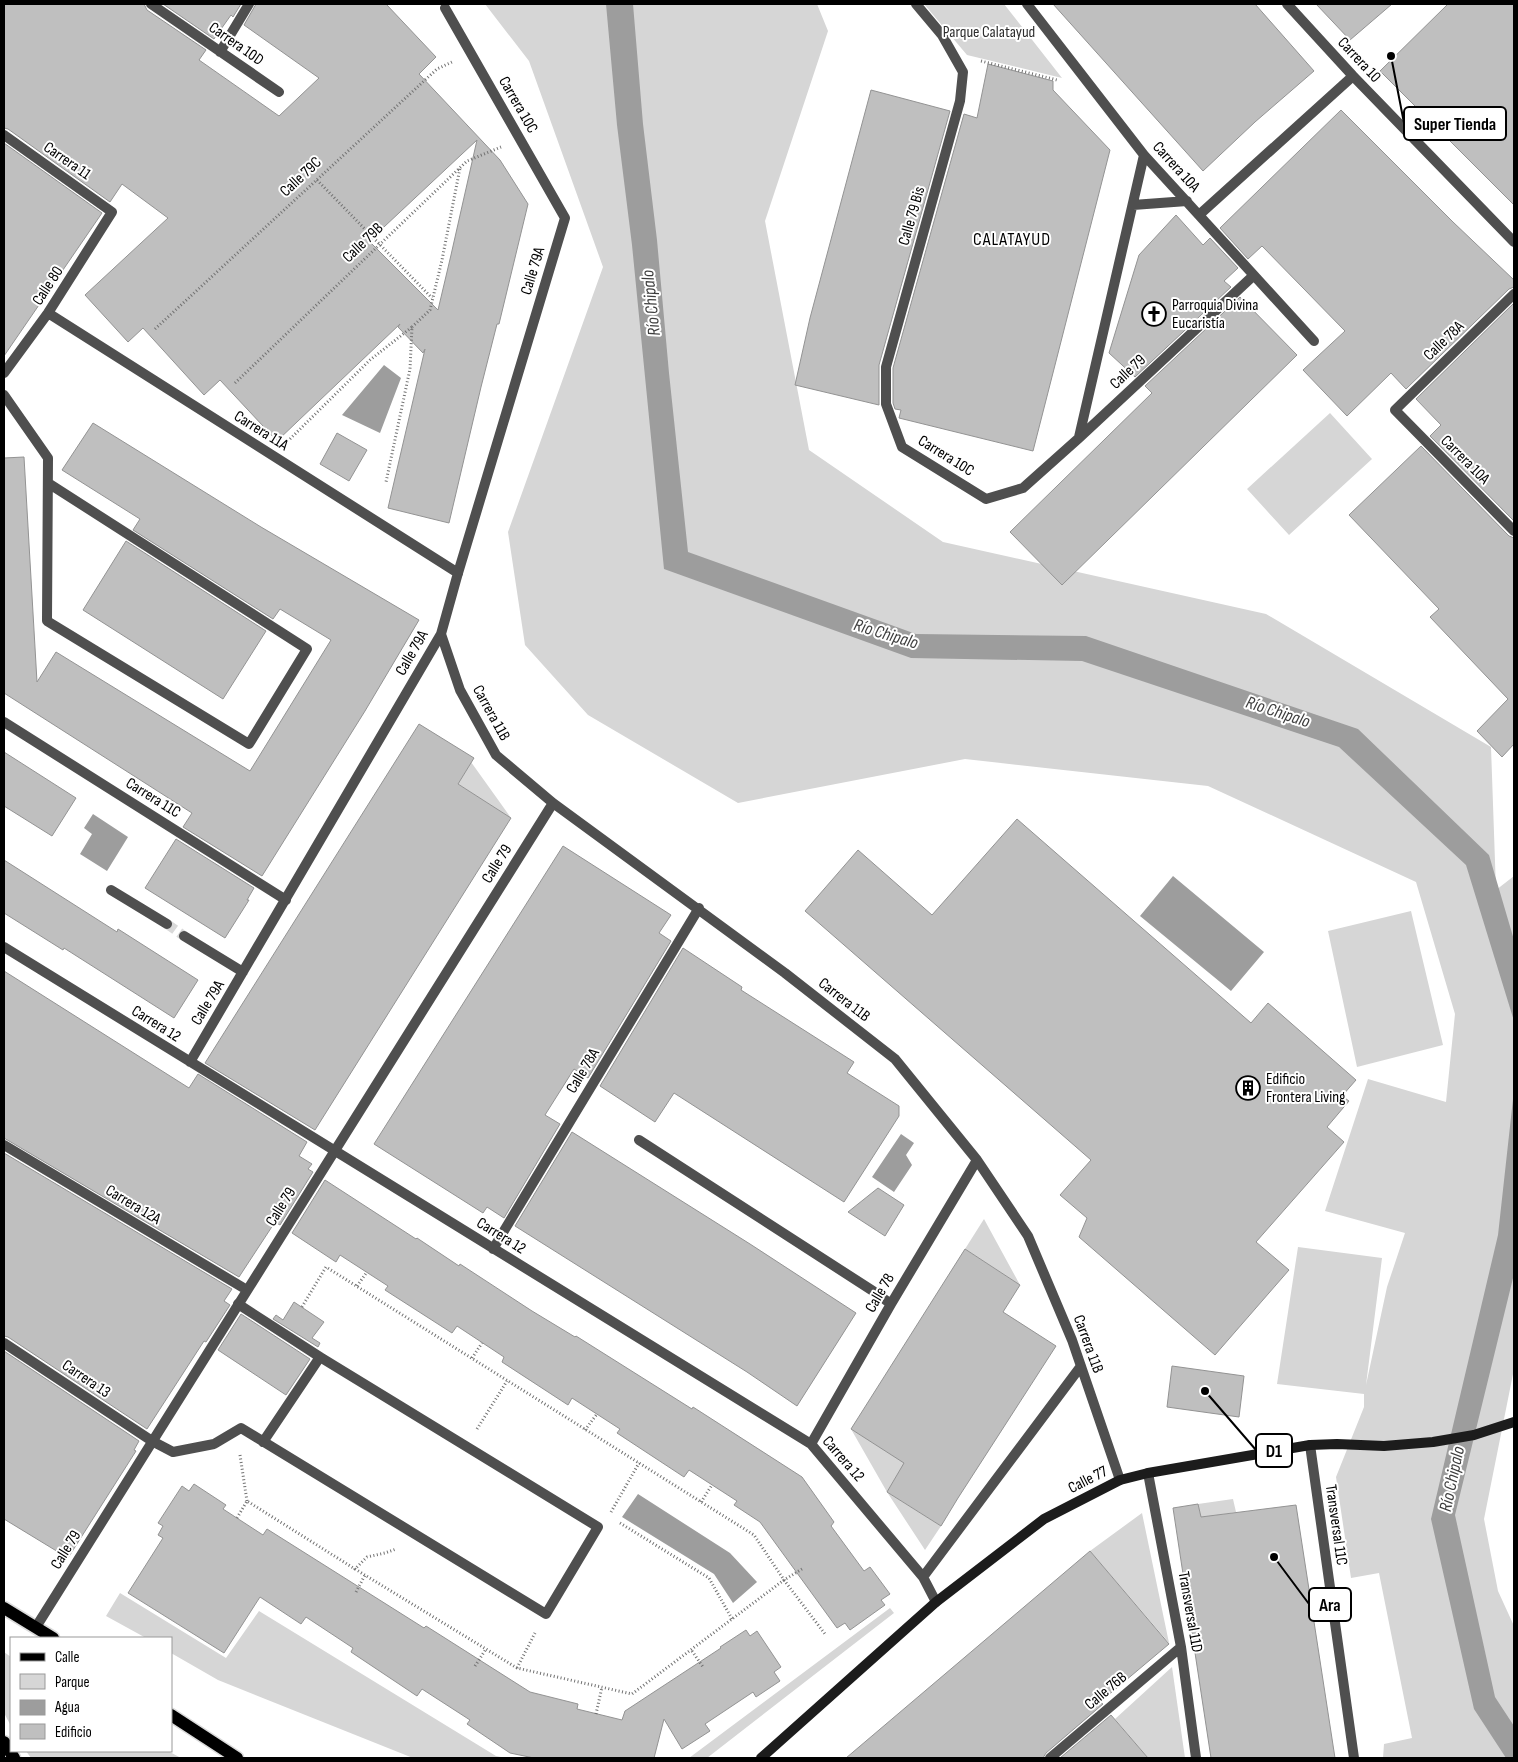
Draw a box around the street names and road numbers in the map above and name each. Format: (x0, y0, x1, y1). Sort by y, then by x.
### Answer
street label: Carrera 10D (205, 18, 267, 70)
street label: Carrera 10 (1333, 33, 1385, 87)
street label: Carrera 10C (494, 73, 542, 137)
street label: Carrera 11 (40, 138, 95, 184)
street label: Carrera 10A (1148, 138, 1204, 196)
street label: Calle 79C (276, 153, 326, 201)
street label: Calle 79 Bis (895, 184, 930, 248)
street label: Calle 79B (339, 219, 387, 267)
street label: Calle 79A (517, 245, 549, 297)
street label: Calle 80 (28, 263, 68, 309)
street label: Calle 78A (1420, 317, 1468, 365)
street label: Calle 79 (1106, 351, 1150, 393)
street label: Carrera 11A (230, 407, 292, 455)
street label: Carrera 10C (914, 431, 978, 481)
street label: Carrera 10A (1437, 432, 1494, 489)
street label: Calle 79A (392, 627, 433, 679)
street label: Carrera 11B (468, 682, 514, 744)
street label: Carrera 11C (122, 774, 184, 822)
street label: Calle 79 (478, 841, 516, 887)
street label: Carrera 11B (814, 974, 874, 1026)
street label: Calle 79A (187, 977, 229, 1029)
street label: Carrera 12 (128, 1002, 184, 1046)
street label: Calle 78A (562, 1045, 604, 1097)
street label: Carrera 12A (102, 1181, 164, 1229)
street label: Calle 79 (262, 1184, 300, 1230)
street label: Carrera 12 (473, 1214, 529, 1258)
street label: Calle 78 (861, 1270, 899, 1316)
street label: Carrera 11B (1069, 1312, 1107, 1376)
street label: Carrera 13 (58, 1356, 114, 1402)
street label: Carrera 12 (818, 1432, 868, 1486)
street label: Calle 77 (1065, 1462, 1111, 1498)
street label: Transversal 11C (1321, 1483, 1351, 1567)
street label: Calle 79 (47, 1527, 85, 1573)
street label: Transversal 11D (1174, 1570, 1206, 1654)
street label: Calle 76B (1081, 1668, 1131, 1714)

